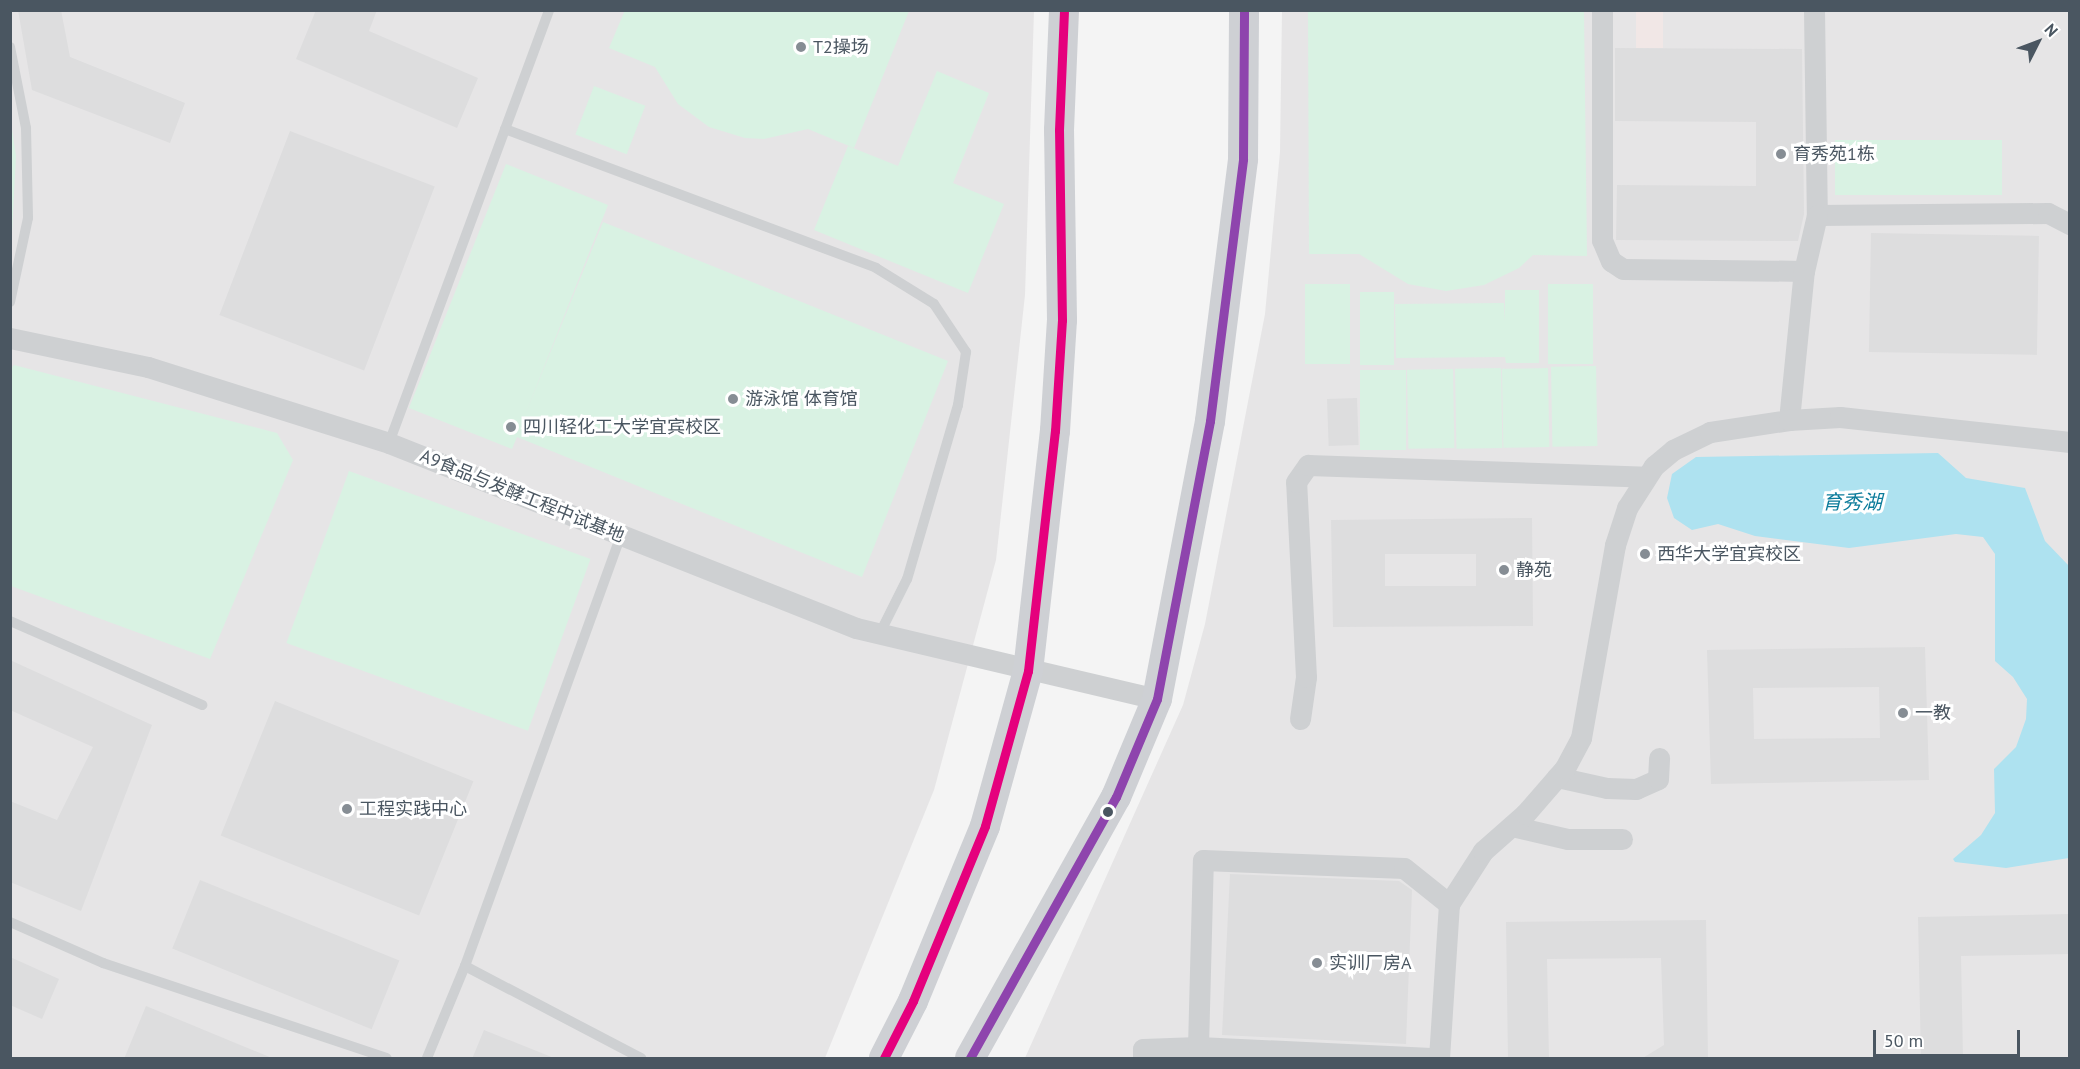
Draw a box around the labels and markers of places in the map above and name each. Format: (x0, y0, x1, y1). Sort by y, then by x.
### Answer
place label: T2操场 (813, 36, 869, 58)
marker: T2操场 (794, 40, 808, 54)
place label: 育秀苑1栋 (1793, 143, 1875, 165)
marker: 育秀苑1栋 (1774, 147, 1788, 161)
place label: 游泳馆 体育馆 (745, 388, 858, 410)
marker: 游泳馆 体育馆 (726, 392, 740, 406)
place label: 四川轻化工大学宜宾校区 (523, 416, 721, 438)
marker: 四川轻化工大学宜宾校区 (504, 420, 518, 434)
place label: 西华大学宜宾校区 (1657, 543, 1801, 565)
marker: 西华大学宜宾校区 (1638, 547, 1652, 561)
place label: 静苑 (1516, 559, 1552, 581)
marker: 静苑 (1497, 563, 1511, 577)
place label: 一教 (1915, 702, 1951, 724)
marker: 一教 (1896, 706, 1910, 720)
place label: 工程实践中心 (359, 798, 467, 820)
marker: 工程实践中心 (340, 802, 354, 816)
unlabelled marker (1102, 806, 1114, 818)
place label: 实训厂房A (1329, 952, 1412, 974)
marker: 实训厂房A (1310, 956, 1324, 970)

